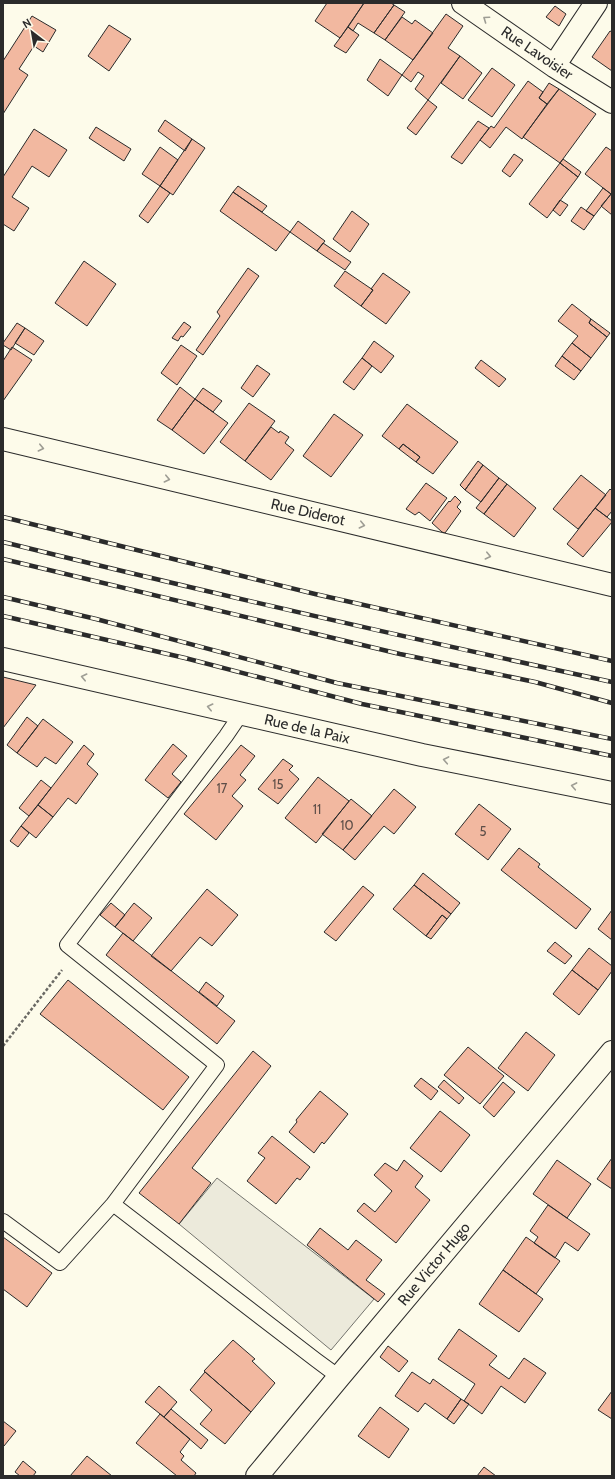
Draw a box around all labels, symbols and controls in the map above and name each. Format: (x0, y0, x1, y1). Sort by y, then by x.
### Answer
north arrow (12, 12, 52, 52)
text: N (20, 15, 34, 31)
one-way arrow (483, 16, 490, 24)
street label: Rue Lavoisier (498, 22, 577, 84)
one-way arrow (38, 444, 44, 452)
one-way arrow (164, 474, 171, 482)
street label: Rue Diderot (269, 495, 347, 529)
one-way arrow (359, 521, 365, 529)
one-way arrow (485, 551, 491, 559)
one-way arrow (80, 674, 87, 682)
one-way arrow (207, 703, 213, 711)
street label: Rue de la Paix (263, 710, 351, 748)
one-way arrow (443, 756, 449, 765)
house number: 15 (272, 776, 284, 792)
house number: 17 (217, 780, 228, 796)
one-way arrow (571, 782, 577, 790)
house number: 11 (313, 801, 321, 817)
house number: 10 (340, 817, 354, 833)
house number: 5 (479, 823, 487, 839)
street label: Rue Victor Hugo (394, 1219, 474, 1309)

